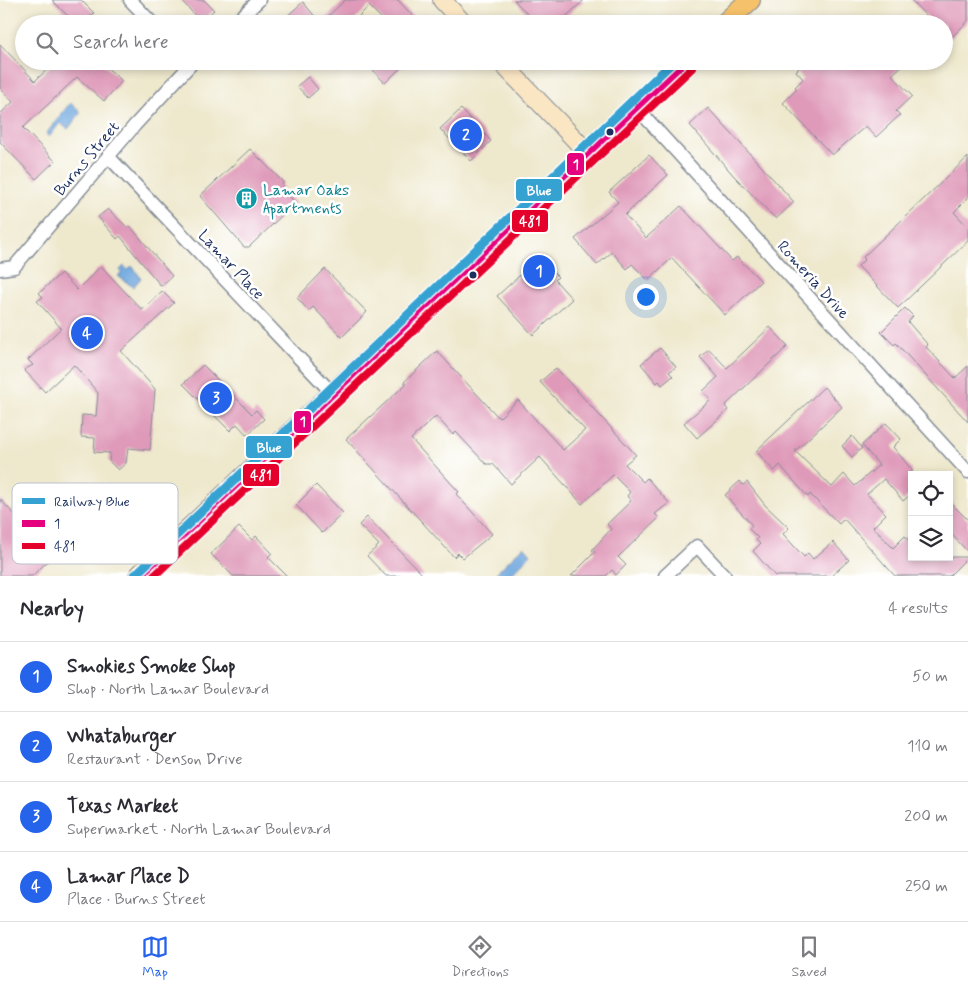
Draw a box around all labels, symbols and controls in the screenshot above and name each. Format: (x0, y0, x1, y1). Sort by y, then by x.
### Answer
search box (15, 15, 953, 70)
icon: search (33, 29, 61, 57)
text: Search here (73, 30, 169, 55)
pin: 2 (450, 116, 482, 154)
street label: Burns Street (50, 117, 124, 201)
unlabelled marker (605, 127, 615, 137)
line badge: 1 (566, 152, 585, 176)
text: 1 (573, 156, 579, 174)
line badge: Blue (515, 178, 563, 202)
place label: Lamar Oaks Apartments (263, 180, 349, 220)
text: Blue (527, 182, 551, 200)
building icon: Lamar Oaks Apartments (235, 186, 259, 210)
line badge: 481 (511, 209, 549, 233)
text: 481 (519, 213, 541, 231)
street label: Lamar Place (193, 226, 269, 304)
street label: Romeria Drive (772, 236, 854, 324)
pin: 1 (523, 252, 555, 290)
unlabelled marker (468, 270, 478, 280)
your location (633, 284, 659, 310)
pin: 4 (71, 314, 103, 352)
pin: 3 (200, 379, 232, 417)
line badge: 1 (293, 410, 312, 434)
text: 1 (300, 413, 306, 431)
line badge: Blue (245, 435, 293, 459)
text: Blue (257, 439, 281, 457)
line badge: 481 (242, 463, 280, 487)
text: 481 (250, 467, 272, 485)
map controls (908, 471, 953, 561)
button: locate (908, 471, 953, 516)
legend (12, 483, 178, 564)
text: Railway Blue (54, 493, 130, 511)
text: 1 (54, 515, 60, 533)
button: layers (908, 516, 953, 561)
text: 481 (54, 538, 75, 556)
text: Nearby (20, 595, 84, 623)
text: 4 results (888, 598, 948, 619)
text: Smokies Smoke Shop (67, 654, 236, 679)
text: 1 (32, 666, 40, 687)
text: 50 m (912, 666, 948, 687)
text: Shop · North Lamar Boulevard (67, 679, 269, 700)
text: Whataburger (67, 724, 177, 749)
text: 2 (32, 736, 40, 757)
text: 110 m (907, 736, 948, 757)
text: Restaurant · Denson Drive (67, 749, 242, 770)
text: Texas Market (67, 794, 178, 819)
text: 3 (32, 806, 40, 827)
text: 200 m (904, 806, 948, 827)
text: Supermarket · North Lamar Boulevard (67, 819, 331, 840)
text: Lamar Place D (67, 864, 190, 889)
text: 4 (31, 876, 41, 897)
text: 250 m (905, 876, 948, 897)
text: Place · Burns Street (67, 889, 205, 910)
tab: Map (141, 933, 169, 981)
tab: Directions (452, 933, 509, 981)
tab: Saved (791, 933, 827, 981)

